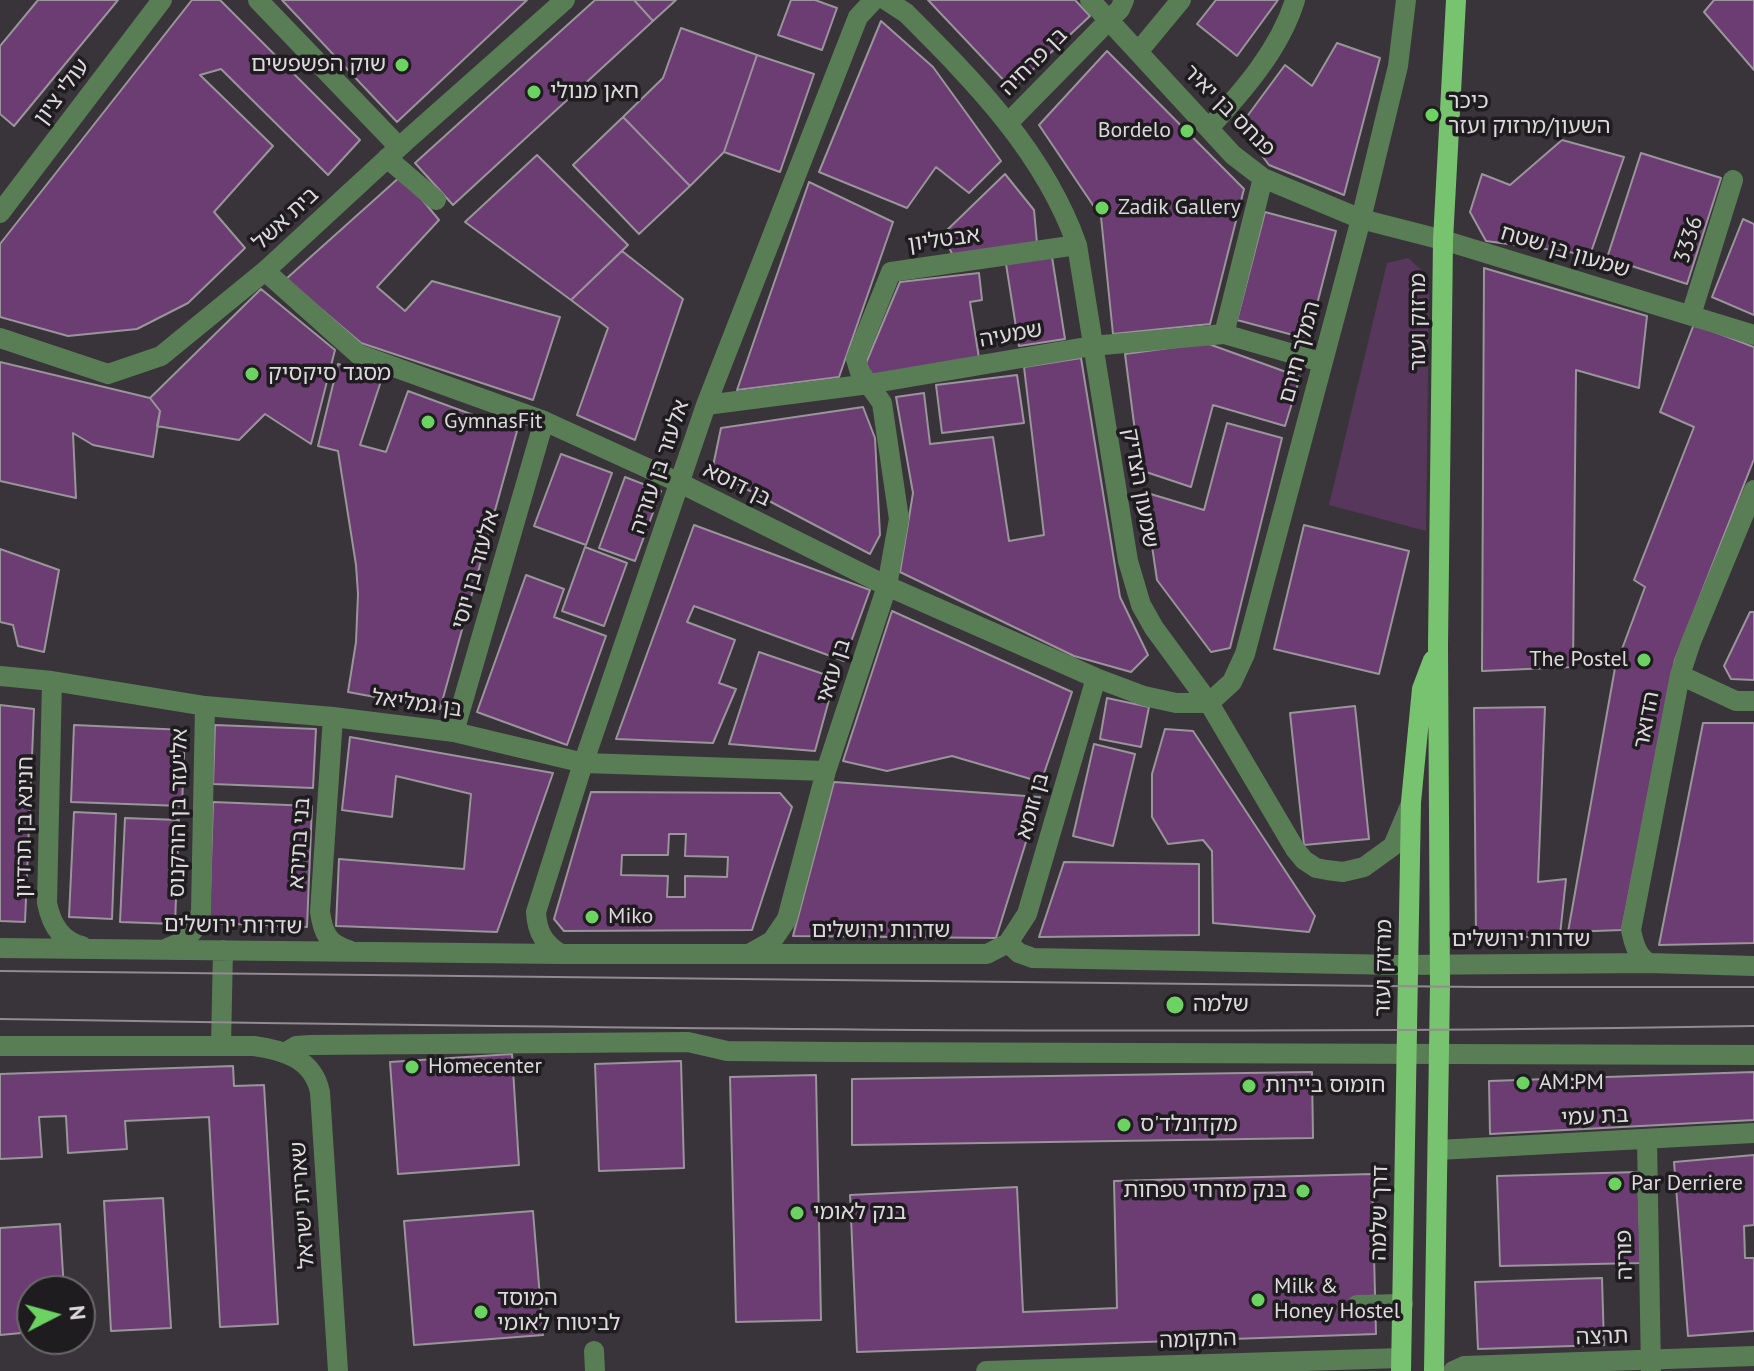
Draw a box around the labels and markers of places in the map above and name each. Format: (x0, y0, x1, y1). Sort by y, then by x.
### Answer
place label: שוק הפשפשים (251, 52, 386, 78)
marker: שוק הפשפשים (393, 56, 411, 74)
place label: חאן מנולי (550, 79, 639, 105)
marker: חאן מנולי (525, 83, 543, 101)
place label: כיכר השעון/מרזוק ועזר (1448, 89, 1611, 140)
marker: כיכר השעון/מרזוק ועזר (1423, 106, 1441, 124)
place label: Bordelo (1098, 118, 1171, 144)
marker: Bordelo (1178, 122, 1196, 140)
place label: Zadik Gallery (1118, 195, 1241, 221)
marker: Zadik Gallery (1093, 199, 1111, 217)
place label: מסגד סיקסיק (268, 361, 391, 387)
marker: מסגד סיקסיק (243, 365, 261, 383)
place label: GymnasFit (444, 409, 543, 435)
marker: GymnasFit (419, 413, 437, 431)
place label: The Postel (1529, 647, 1628, 673)
marker: The Postel (1635, 651, 1653, 669)
place label: Miko (608, 904, 653, 930)
marker: Miko (583, 908, 601, 926)
place label: שלמה (1193, 992, 1249, 1018)
marker: שלמה (1164, 994, 1186, 1016)
place label: Homecenter (428, 1054, 542, 1080)
marker: Homecenter (403, 1058, 421, 1076)
place label: AM:PM (1539, 1070, 1604, 1096)
place label: חומוס ביירות (1265, 1073, 1386, 1099)
marker: AM:PM (1514, 1074, 1532, 1092)
marker: חומוס ביירות (1240, 1077, 1258, 1095)
place label: מקדונלד'ס (1140, 1112, 1238, 1138)
marker: מקדונלד'ס (1115, 1116, 1133, 1134)
place label: Par Derriere (1631, 1171, 1743, 1197)
marker: Par Derriere (1606, 1175, 1624, 1193)
place label: בנק מזרחי טפחות (1123, 1178, 1287, 1204)
marker: בנק מזרחי טפחות (1294, 1182, 1312, 1200)
place label: בנק לאומי (813, 1200, 907, 1226)
marker: בנק לאומי (788, 1204, 806, 1222)
place label: Milk & Honey Hostel (1274, 1274, 1400, 1326)
place label: המוסד לביטוח לאומי (497, 1286, 621, 1338)
marker: Milk & Honey Hostel (1249, 1291, 1267, 1309)
marker: המוסד לביטוח לאומי (472, 1303, 490, 1321)

